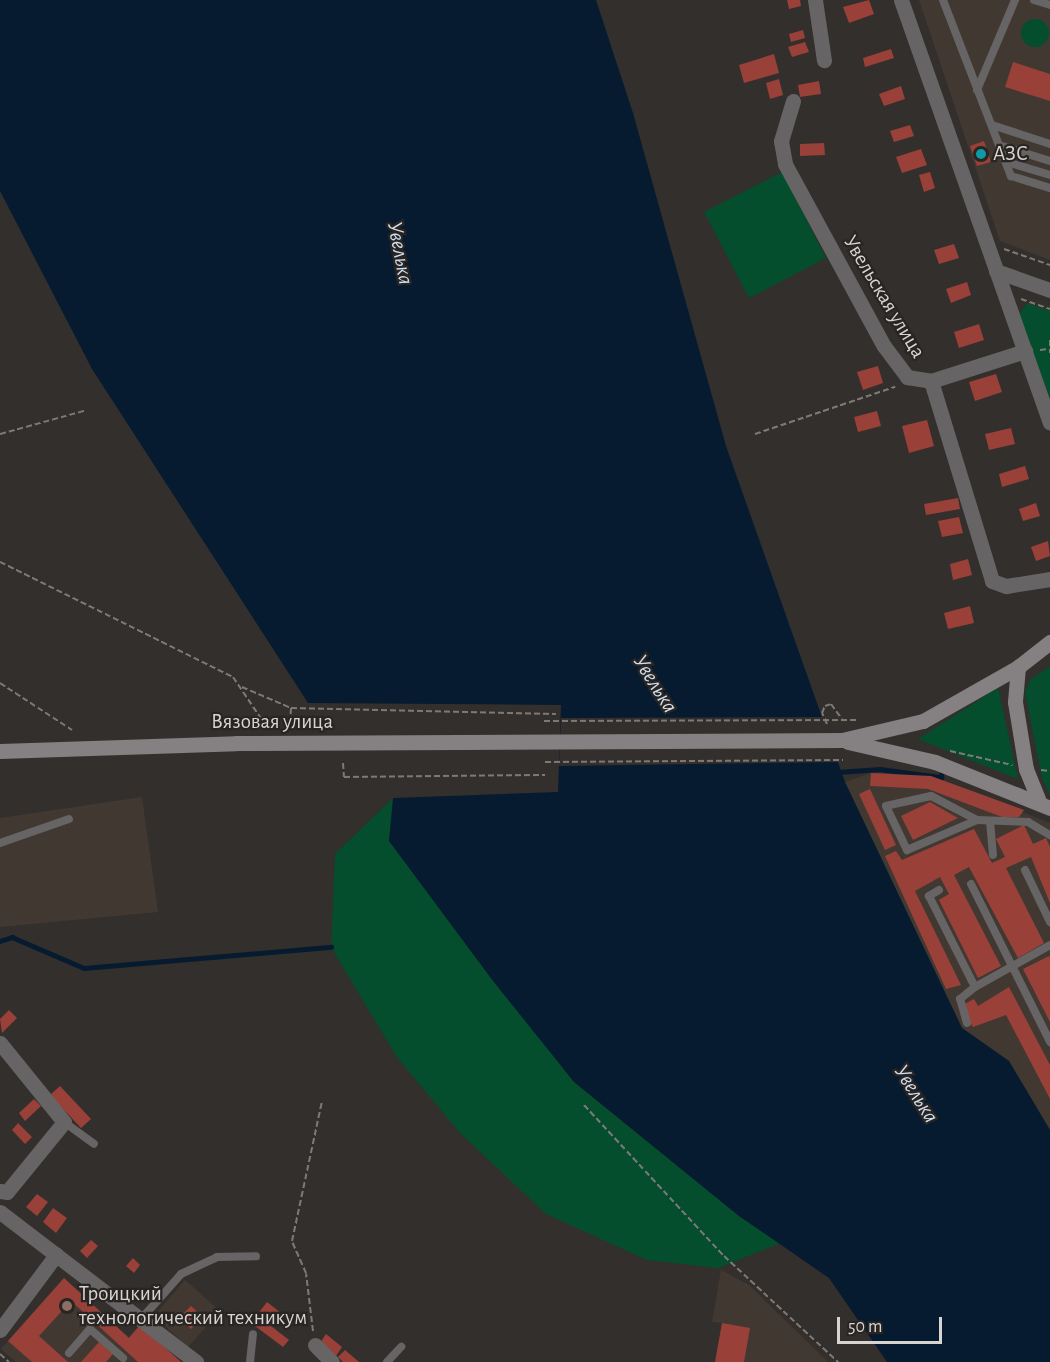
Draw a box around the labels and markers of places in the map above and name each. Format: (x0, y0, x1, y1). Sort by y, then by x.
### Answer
place label: АЗС (993, 141, 1028, 167)
marker: АЗС (974, 147, 988, 161)
place label: Троицкий технологический техникум (79, 1281, 307, 1331)
marker: Троицкий технологический техникум (60, 1299, 74, 1313)

